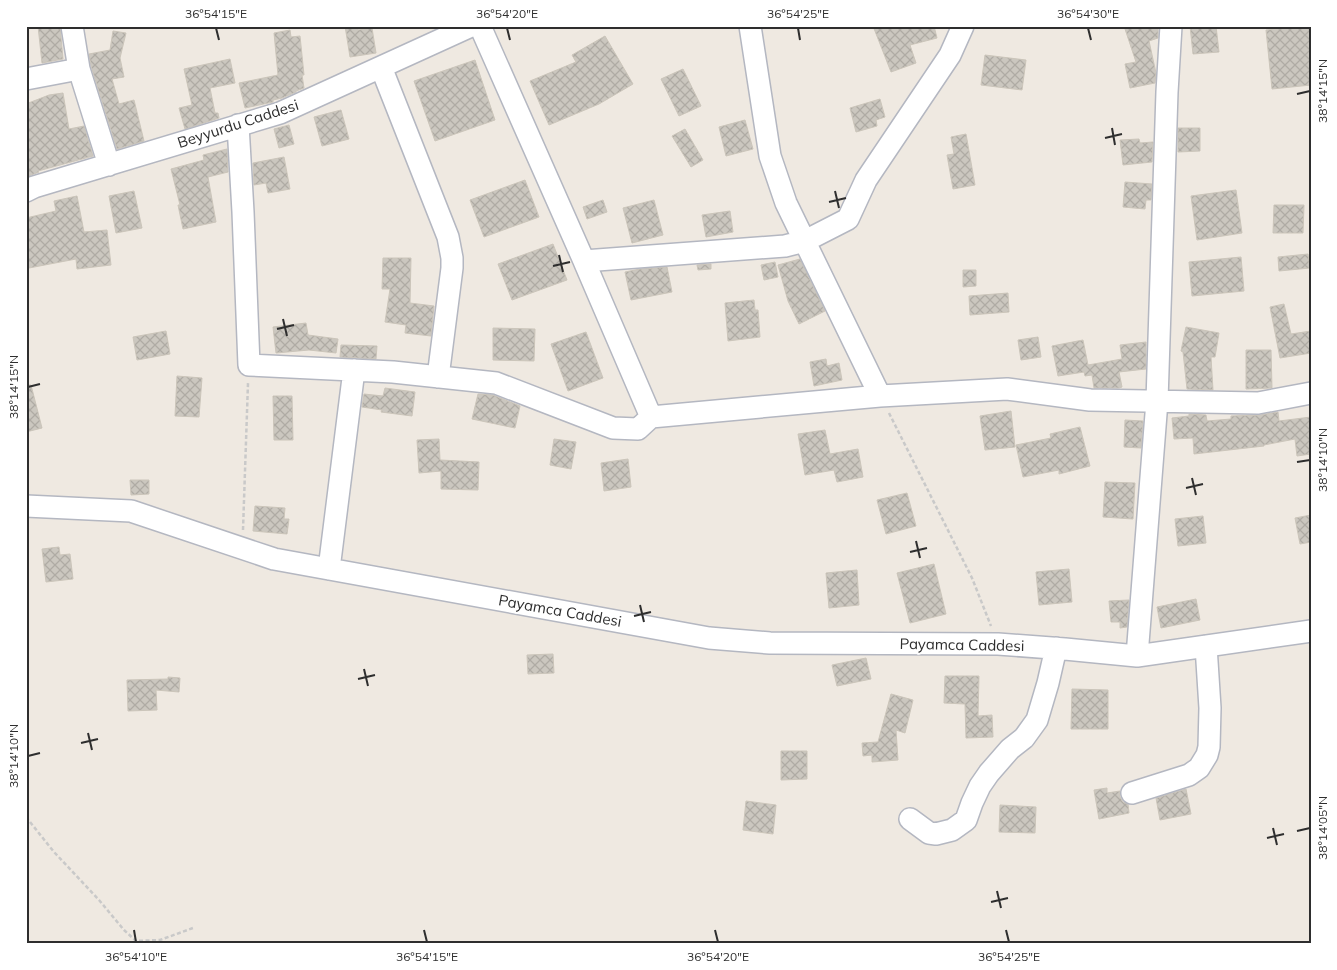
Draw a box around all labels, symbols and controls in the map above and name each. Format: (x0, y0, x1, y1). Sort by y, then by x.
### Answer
text: 36°54'15"E (185, 6, 247, 21)
text: 36°54'20"E (476, 6, 538, 21)
text: 36°54'25"E (767, 6, 829, 21)
text: 36°54'30"E (1057, 6, 1119, 21)
text: 38°14'15"N (1315, 59, 1330, 123)
street label: Beyyurdu Caddesi (175, 95, 301, 152)
text: 38°14'15"N (6, 355, 21, 419)
text: 38°14'10"N (1315, 428, 1330, 492)
street label: Payamca Caddesi (497, 590, 623, 631)
street label: Payamca Caddesi (899, 634, 1025, 655)
text: 38°14'10"N (6, 724, 21, 788)
text: 38°14'05"N (1315, 796, 1330, 860)
text: 36°54'10"E (105, 949, 167, 964)
text: 36°54'15"E (396, 949, 458, 964)
text: 36°54'20"E (687, 949, 749, 964)
text: 36°54'25"E (978, 949, 1040, 964)

